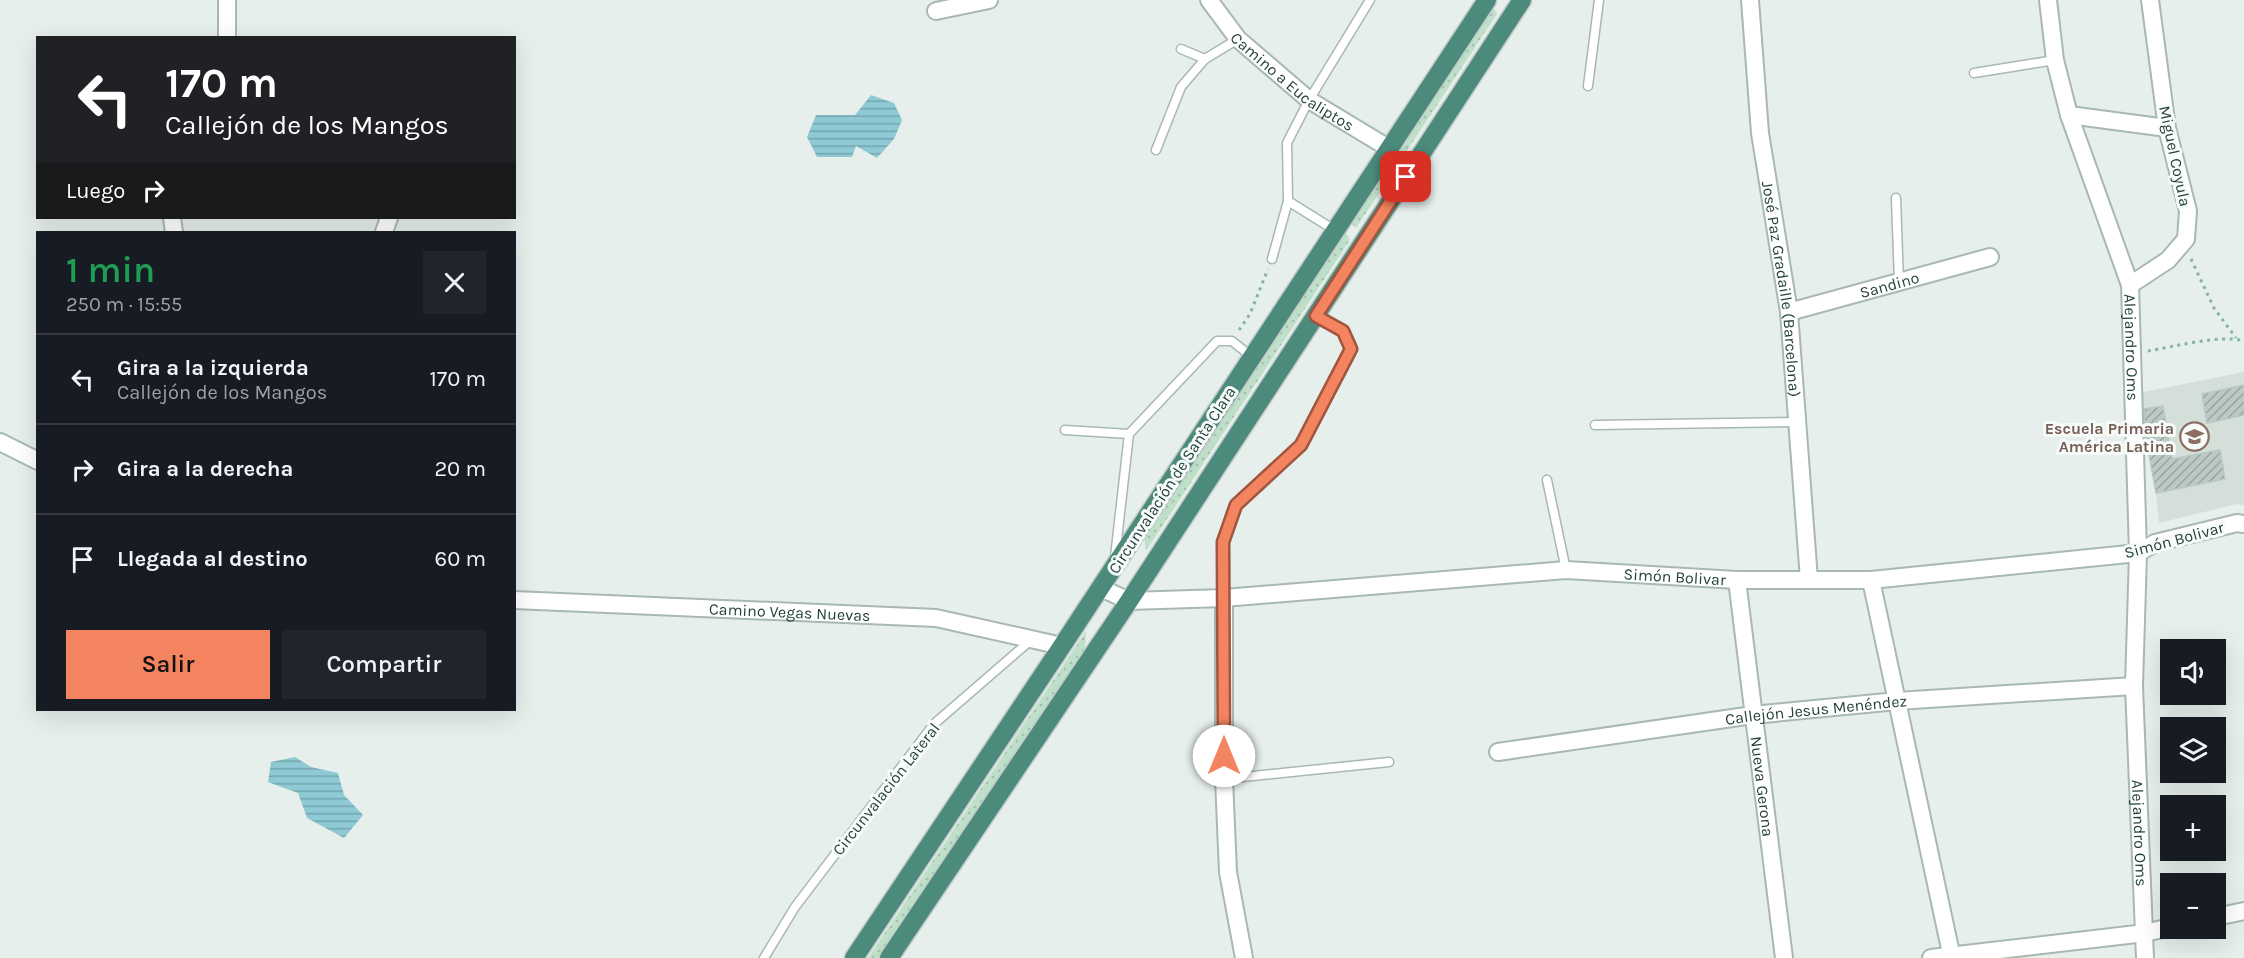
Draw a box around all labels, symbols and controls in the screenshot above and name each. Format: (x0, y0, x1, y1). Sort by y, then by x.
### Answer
street label: Camino a Eucaliptos (1227, 29, 1358, 135)
text: 170 m (165, 58, 278, 108)
icon: left (66, 60, 144, 138)
street label: Miguel Coyula (2155, 104, 2195, 208)
text: Callejón de los Mangos (165, 109, 449, 141)
pin (1380, 151, 1431, 202)
icon: arrive (1389, 160, 1422, 193)
icon: right (137, 174, 170, 207)
text: Luego (66, 178, 125, 204)
street label: José Paz Gradaille (Barcelona) (1758, 180, 1805, 398)
text: 1 min (66, 249, 155, 291)
button: close (423, 251, 486, 314)
street label: Sandino (1857, 267, 1921, 302)
text: 250 m · 15:55 (66, 293, 182, 316)
street label: Alejandro Oms (2121, 293, 2143, 401)
text: Gira a la izquierda (117, 355, 309, 381)
icon: left (66, 363, 99, 396)
text: 170 m (430, 366, 486, 392)
text: Callejón de los Mangos (117, 381, 327, 404)
street label: Circunvalación de Santa Clara (1104, 383, 1240, 577)
place label: Escuela Primaria América Latina (2045, 419, 2174, 456)
school or university icon: Escuela Primaria América Latina (2179, 421, 2211, 453)
icon: right (66, 453, 99, 486)
text: Gira a la derecha (117, 456, 293, 482)
text: 20 m (434, 456, 486, 482)
street label: Simón Bolivar (2122, 518, 2226, 562)
icon: arrive (66, 543, 99, 576)
text: Llegada al destino (117, 546, 308, 572)
text: 60 m (435, 546, 486, 572)
street label: Simón Bolivar (1623, 564, 1727, 589)
street label: Camino Vegas Nuevas (709, 599, 871, 625)
button: Salir (66, 630, 270, 699)
button: Compartir (282, 630, 486, 699)
map controls (2160, 639, 2226, 939)
button: sound (2160, 639, 2226, 705)
street label: Callejón Jesus Menéndez (1724, 691, 1908, 728)
button: layers (2160, 717, 2226, 783)
street label: Circunvalación Lateral (828, 719, 944, 859)
position arrow (1192, 724, 1256, 788)
street label: Nueva Gerona (1747, 735, 1778, 838)
street label: Alejandro Oms (2128, 779, 2152, 887)
button: + (2160, 795, 2226, 861)
button: − (2160, 873, 2226, 939)

